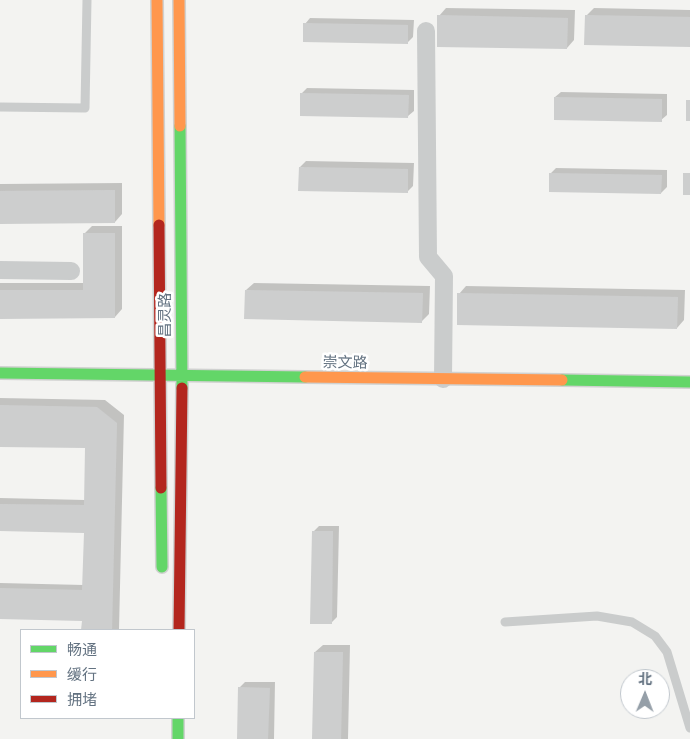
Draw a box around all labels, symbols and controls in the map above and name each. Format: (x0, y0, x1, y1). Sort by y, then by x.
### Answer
street label: 昌灵路 (157, 293, 175, 337)
street label: 崇文路 (322, 354, 368, 372)
legend (20, 629, 195, 719)
text: 畅通 (67, 641, 97, 659)
text: 缓行 (67, 666, 97, 684)
north arrow (620, 669, 670, 719)
text: 北 (638, 671, 652, 688)
text: 拥堵 (67, 691, 97, 709)

